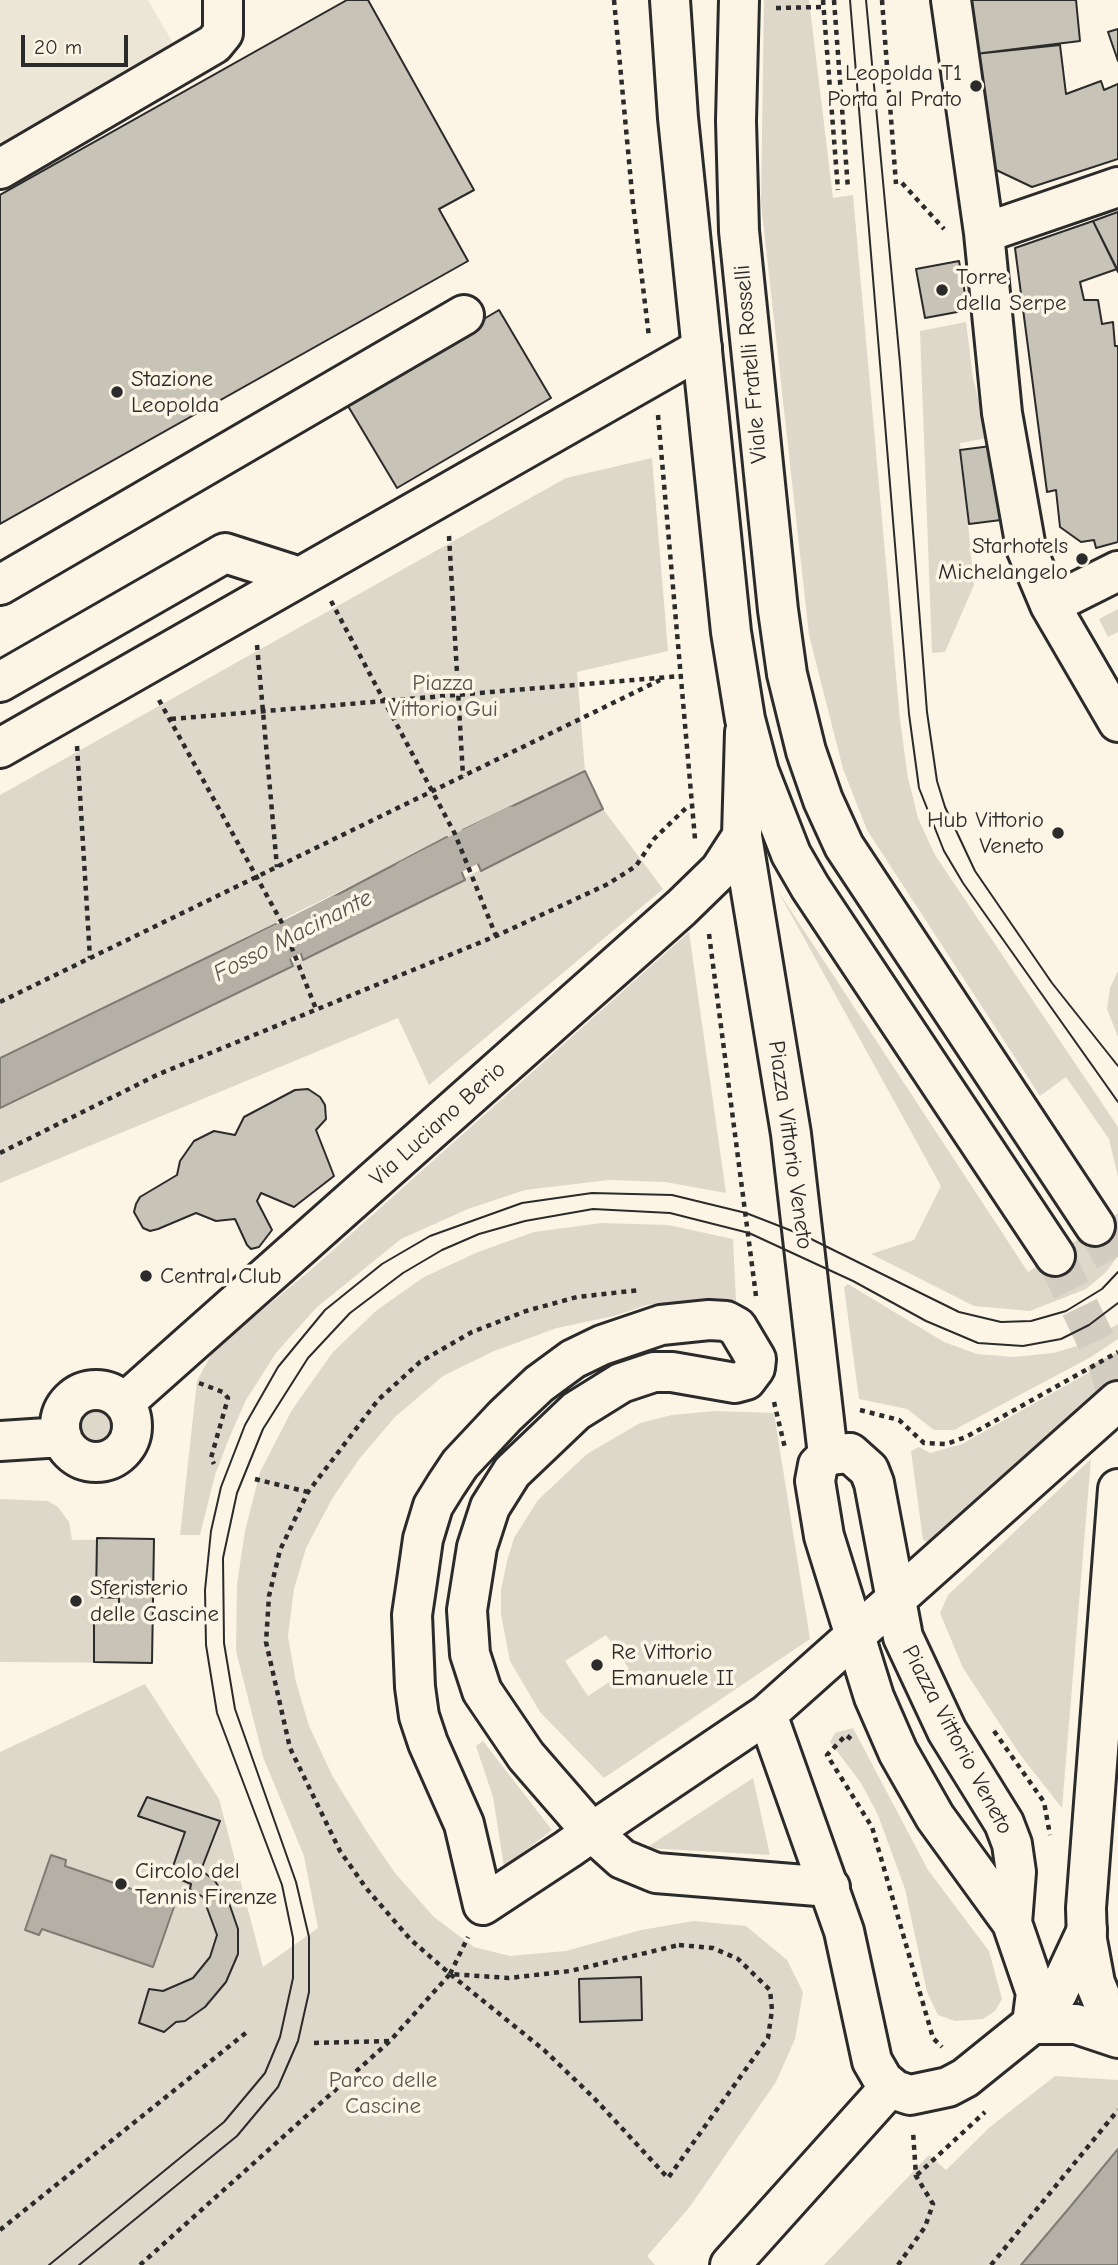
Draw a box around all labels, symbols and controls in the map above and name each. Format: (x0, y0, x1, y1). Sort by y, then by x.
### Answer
scale bar (24, 21, 131, 65)
text: 20 m (34, 35, 82, 59)
place label: Leopolda T1 Porta al Prato (827, 59, 962, 113)
marker: Leopolda T1 Porta al Prato (968, 78, 984, 94)
place label: Torre della Serpe (956, 263, 1066, 317)
street label: Viale Fratelli Rosselli (729, 264, 773, 464)
marker: Torre della Serpe (934, 282, 950, 298)
place label: Stazione Leopolda (131, 365, 219, 419)
marker: Stazione Leopolda (109, 384, 125, 400)
place label: Starhotels Michelangelo (938, 532, 1068, 586)
marker: Starhotels Michelangelo (1074, 551, 1090, 567)
park label: Piazza Vittorio Gui (388, 669, 498, 723)
place label: Hub Vittorio Veneto (927, 806, 1044, 860)
marker: Hub Vittorio Veneto (1050, 825, 1066, 841)
water label: Fosso Macinante (209, 884, 377, 988)
street label: Piazza Vittorio Veneto (762, 1039, 818, 1251)
street label: Via Luciano Berio (364, 1056, 512, 1192)
place label: Central Club (160, 1262, 281, 1290)
marker: Central Club (138, 1268, 154, 1284)
place label: Sferisterio delle Cascine (90, 1574, 219, 1628)
marker: Sferisterio delle Cascine (68, 1593, 84, 1609)
place label: Re Vittorio Emanuele II (611, 1638, 734, 1692)
street label: Piazza Vittorio Veneto (895, 1641, 1019, 1839)
marker: Re Vittorio Emanuele II (589, 1657, 605, 1673)
place label: Circolo del Tennis Firenze (135, 1857, 277, 1911)
marker: Circolo del Tennis Firenze (113, 1876, 129, 1892)
park label: Parco delle Cascine (329, 2066, 437, 2120)

